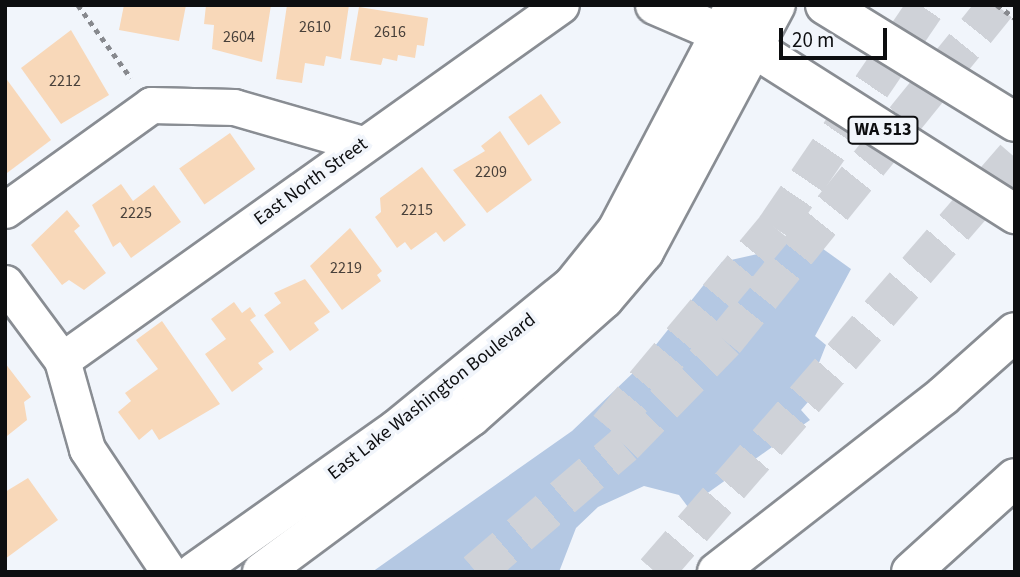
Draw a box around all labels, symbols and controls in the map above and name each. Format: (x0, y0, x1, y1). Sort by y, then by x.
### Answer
scale bar (782, 14, 890, 58)
house number: 2610 (299, 17, 331, 37)
house number: 2616 (374, 22, 406, 42)
text: 20 m (792, 25, 834, 55)
house number: 2604 (223, 27, 255, 47)
house number: 2212 (49, 71, 81, 91)
road number: WA 513 (846, 116, 920, 145)
street label: East North Street (250, 133, 372, 231)
house number: 2209 (475, 162, 507, 182)
house number: 2215 (401, 200, 433, 220)
house number: 2225 (120, 203, 152, 223)
house number: 2219 (330, 258, 362, 278)
street label: East Lake Washington Boulevard (324, 309, 540, 485)

